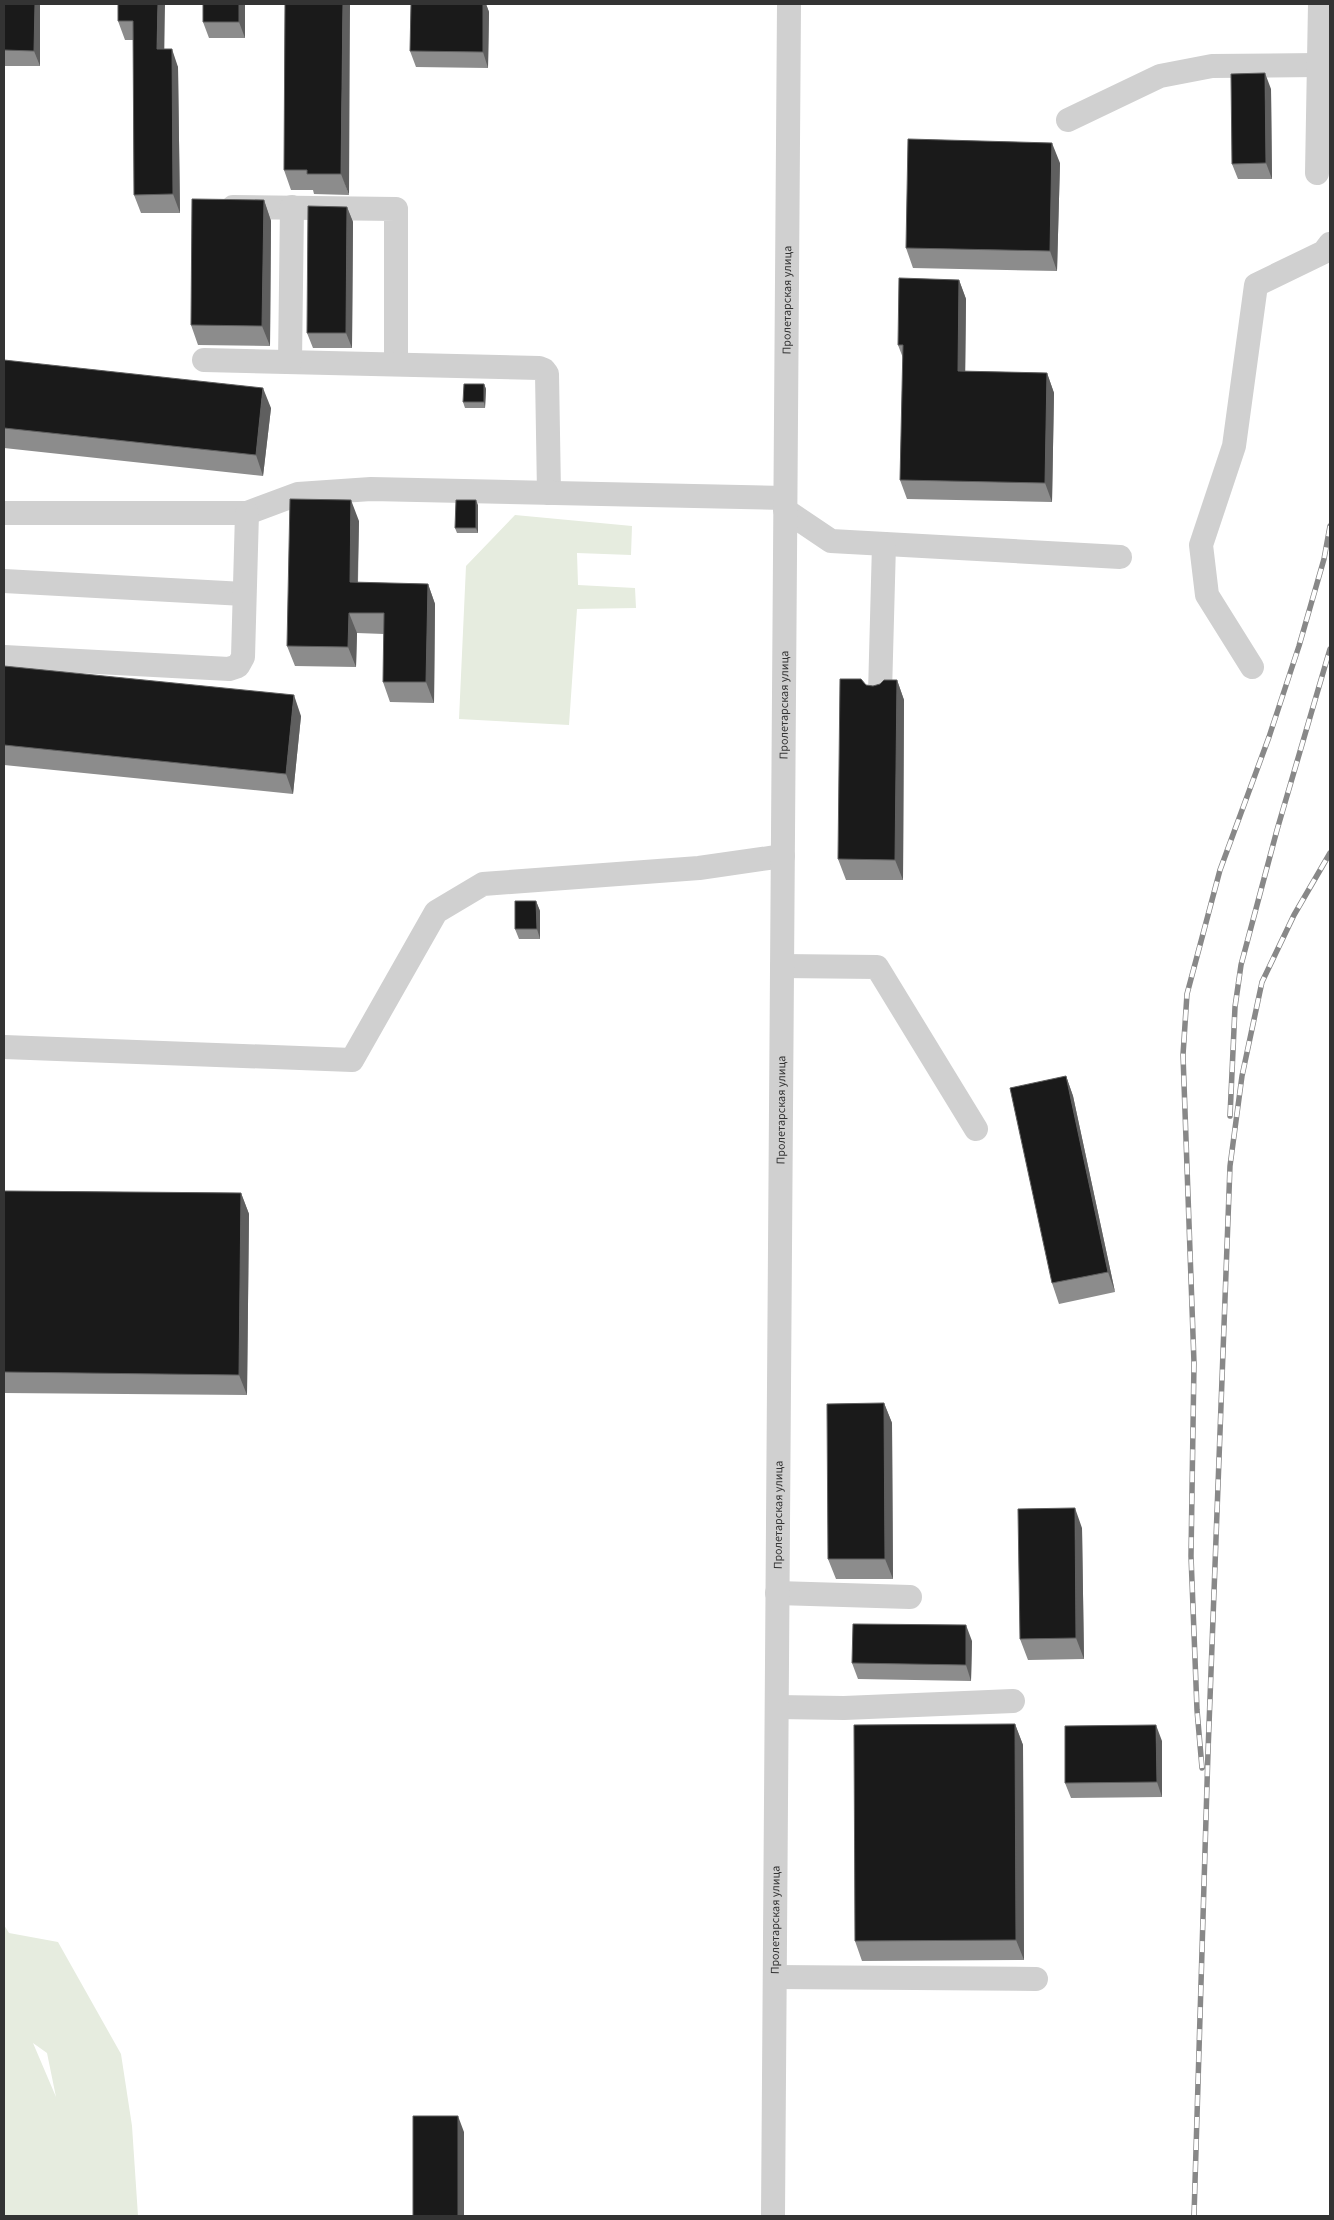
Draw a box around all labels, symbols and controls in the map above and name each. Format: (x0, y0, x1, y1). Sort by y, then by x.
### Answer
street label: Пролетарская улица (778, 246, 796, 354)
street label: Пролетарская улица (775, 651, 793, 759)
street label: Пролетарская улица (772, 1056, 790, 1164)
street label: Пролетарская улица (769, 1461, 787, 1569)
street label: Пролетарская улица (766, 1866, 784, 1974)

